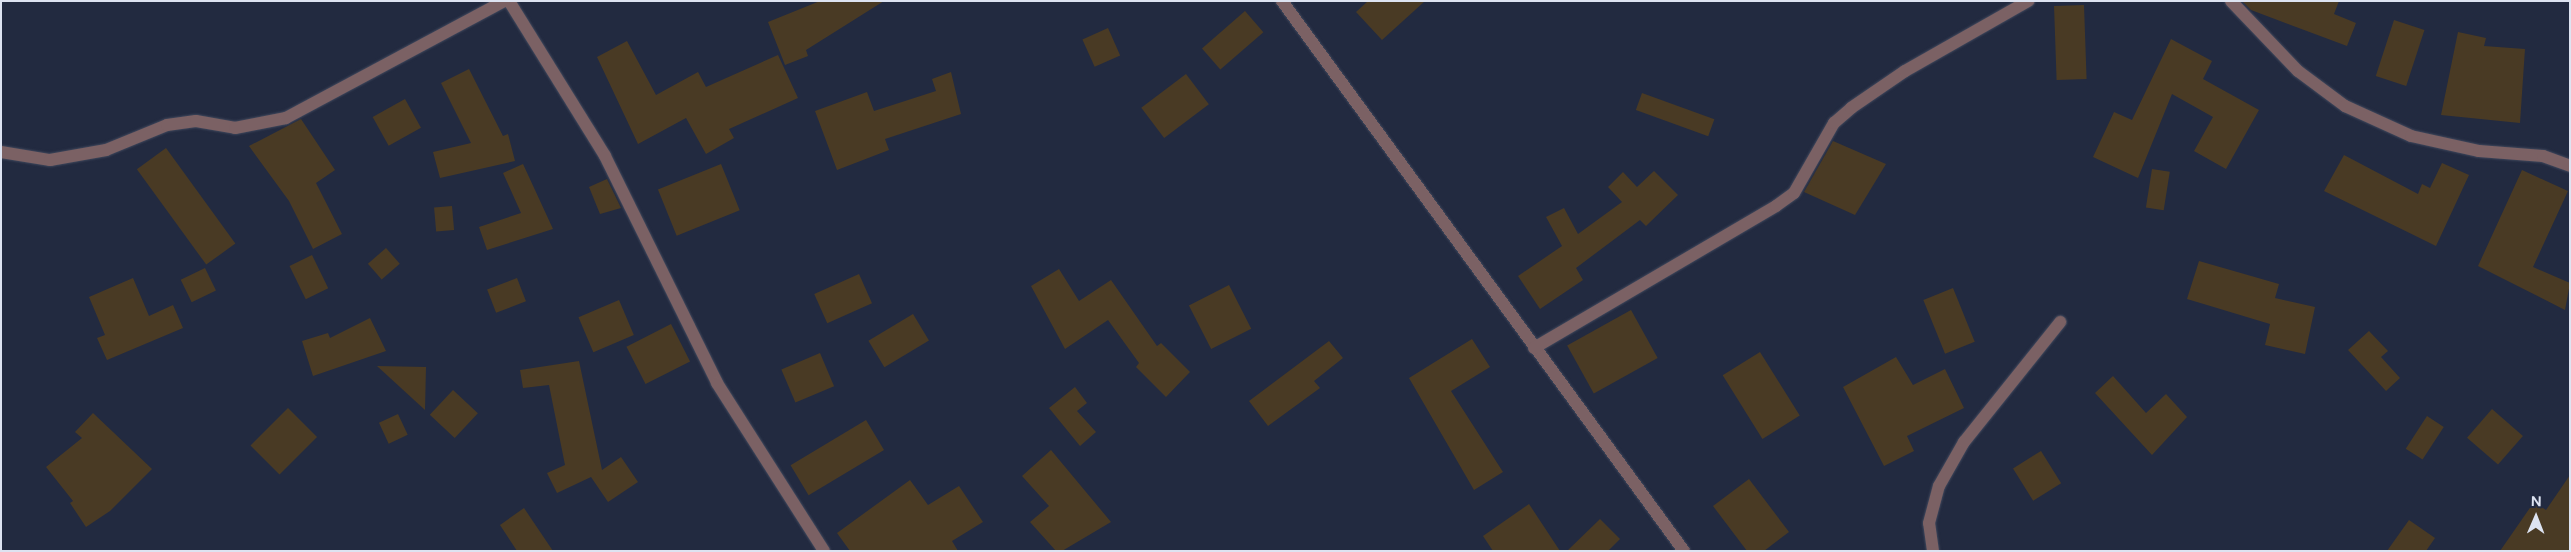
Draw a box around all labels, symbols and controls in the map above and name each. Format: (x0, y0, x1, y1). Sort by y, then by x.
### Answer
north arrow (2511, 492, 2561, 542)
text: N (2531, 493, 2542, 510)

